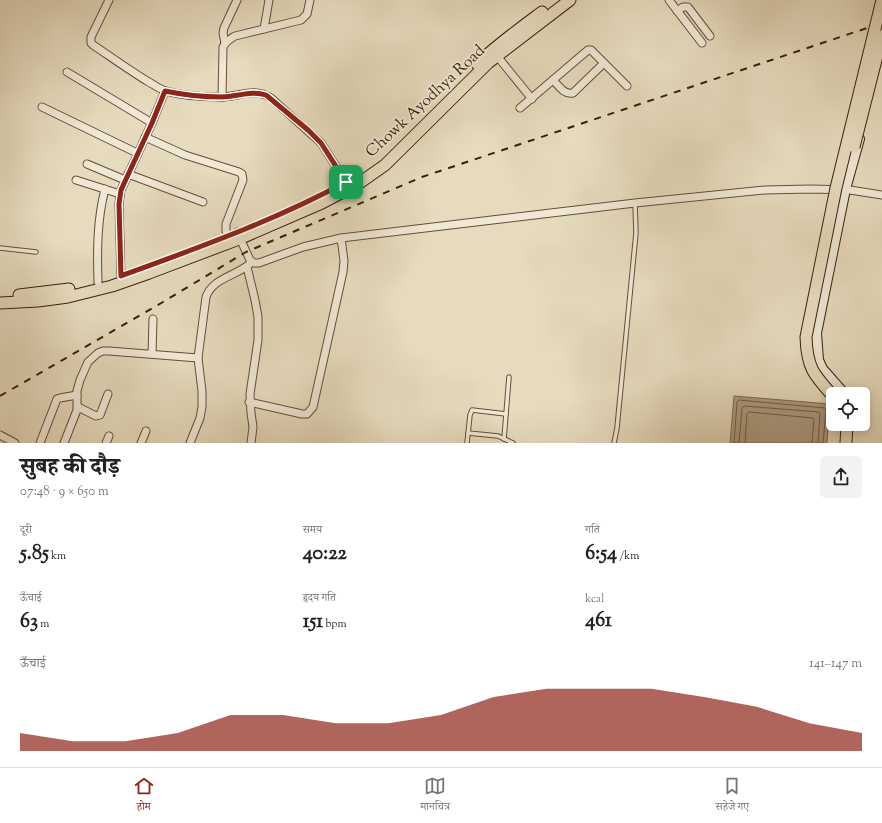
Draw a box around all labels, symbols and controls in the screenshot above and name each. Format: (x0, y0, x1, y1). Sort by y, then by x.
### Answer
street label: Chowk Ayodhya Road (361, 40, 491, 164)
pin (329, 165, 363, 199)
icon: arrive (335, 171, 357, 193)
map controls (826, 387, 870, 431)
button: locate (826, 387, 870, 431)
text: सुबह की दौड़ (20, 452, 120, 484)
button: share (820, 456, 862, 498)
text: 07:48 · 9 × 650 m (20, 483, 109, 501)
text: दूरी (20, 522, 32, 538)
text: समय (303, 522, 322, 538)
text: गति (585, 522, 600, 538)
text: 5.85 (20, 540, 49, 569)
text: 40:22 (303, 540, 347, 569)
text: 6:54 (585, 540, 617, 569)
text: km (49, 548, 66, 564)
text: /km (617, 548, 639, 564)
text: ऊँचाई (20, 590, 42, 606)
text: हृदय गति (303, 590, 336, 606)
text: kcal (585, 591, 604, 607)
text: 461 (585, 607, 612, 636)
text: 63 (20, 608, 38, 637)
text: 151 (303, 608, 323, 637)
text: m (38, 616, 49, 632)
text: bpm (323, 616, 347, 632)
text: ऊँचाई (20, 655, 46, 673)
text: 141–147 m (809, 655, 862, 673)
tab: होम (133, 775, 155, 817)
tab: मानचित्र (420, 775, 450, 817)
tab: सहेजे गए (716, 775, 749, 817)

